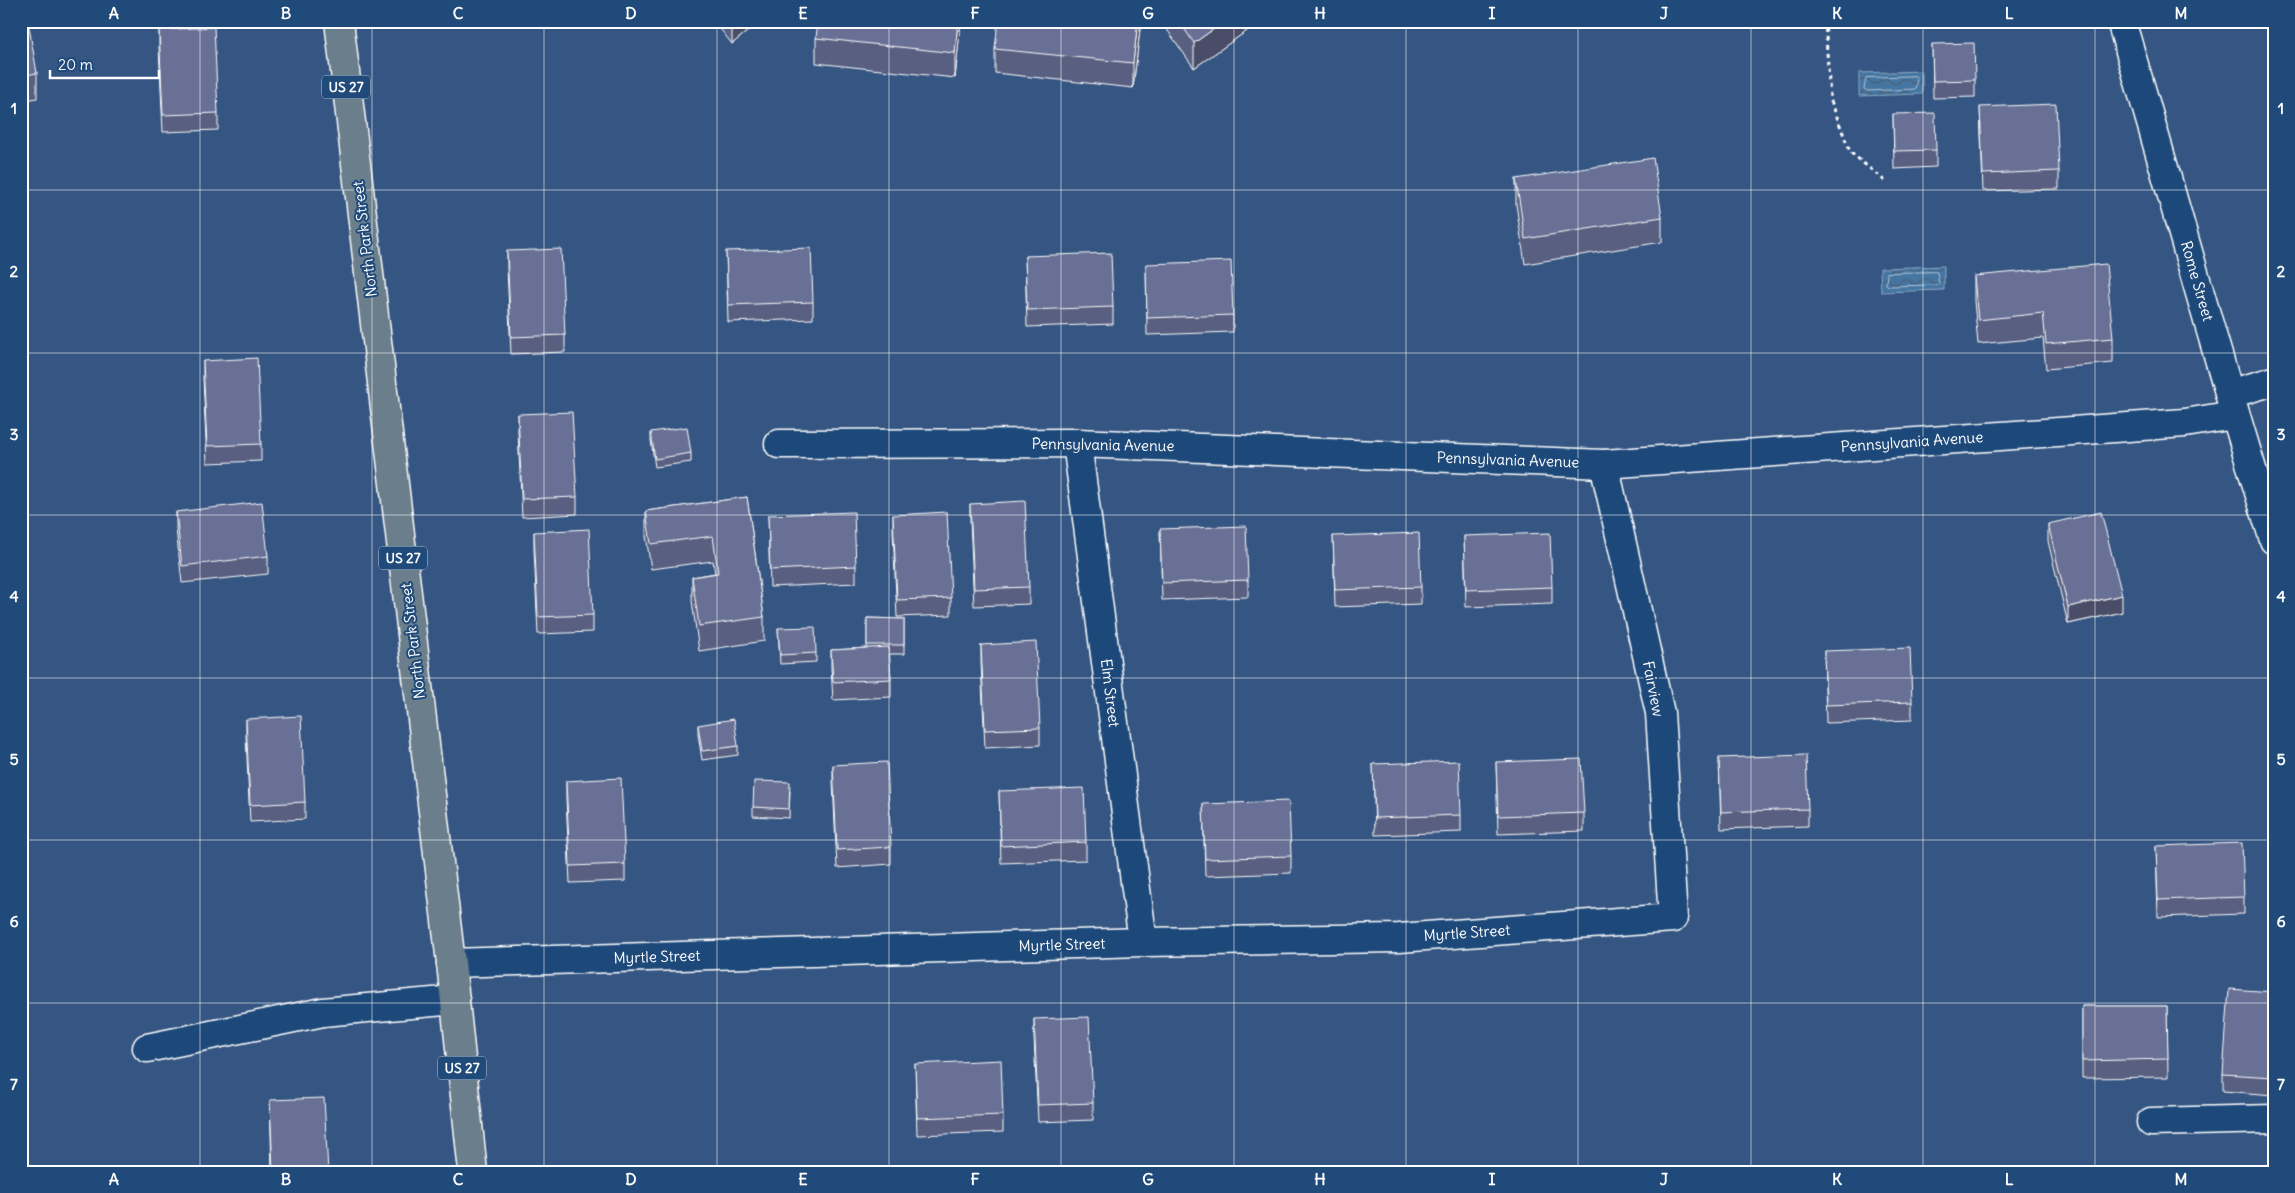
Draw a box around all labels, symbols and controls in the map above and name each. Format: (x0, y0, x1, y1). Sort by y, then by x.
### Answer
text: A (109, 3, 119, 23)
text: B (281, 3, 292, 23)
text: C (453, 3, 464, 23)
text: D (625, 3, 637, 23)
text: E (798, 3, 808, 23)
text: F (970, 3, 980, 23)
text: G (1142, 3, 1154, 23)
text: H (1314, 3, 1326, 23)
text: I (1489, 3, 1496, 23)
text: J (1660, 3, 1669, 23)
text: K (1832, 3, 1842, 23)
text: L (2005, 3, 2014, 23)
text: M (2175, 3, 2188, 23)
scale bar (50, 48, 159, 80)
text: 20 m (58, 55, 93, 74)
road number: US 27 (322, 75, 370, 98)
text: 1 (11, 98, 17, 118)
text: 1 (2278, 98, 2284, 118)
street label: North Park Street (348, 180, 381, 298)
street label: Rome Street (2177, 238, 2218, 323)
text: 2 (10, 261, 19, 281)
text: 2 (2277, 261, 2286, 281)
text: 3 (9, 424, 19, 444)
text: 3 (2276, 424, 2286, 444)
street label: Pennsylvania Avenue (1840, 427, 1984, 456)
street label: Pennsylvania Avenue (1031, 434, 1175, 455)
street label: Pennsylvania Avenue (1436, 448, 1580, 471)
road number: US 27 (379, 546, 427, 570)
street label: North Park Street (396, 582, 429, 700)
text: 4 (9, 586, 19, 606)
text: 4 (2276, 586, 2286, 606)
street label: Elm Street (1097, 658, 1124, 728)
street label: Fairview (1639, 659, 1668, 719)
text: 5 (9, 749, 19, 769)
text: 5 (2276, 749, 2286, 769)
text: 6 (9, 911, 19, 931)
text: 6 (2276, 911, 2286, 931)
street label: Myrtle Street (1423, 920, 1511, 945)
street label: Myrtle Street (1018, 933, 1106, 956)
street label: Myrtle Street (613, 945, 701, 968)
road number: US 27 (438, 1056, 486, 1080)
text: 7 (10, 1074, 18, 1094)
text: 7 (2277, 1074, 2285, 1094)
text: A (109, 1169, 119, 1189)
text: B (281, 1169, 292, 1189)
text: C (453, 1169, 464, 1189)
text: D (625, 1169, 637, 1189)
text: E (798, 1169, 808, 1189)
text: F (970, 1169, 980, 1189)
text: G (1142, 1169, 1154, 1189)
text: H (1314, 1169, 1326, 1189)
text: I (1489, 1169, 1496, 1189)
text: J (1660, 1169, 1669, 1189)
text: K (1832, 1169, 1842, 1189)
text: L (2005, 1169, 2014, 1189)
text: M (2175, 1169, 2188, 1189)

